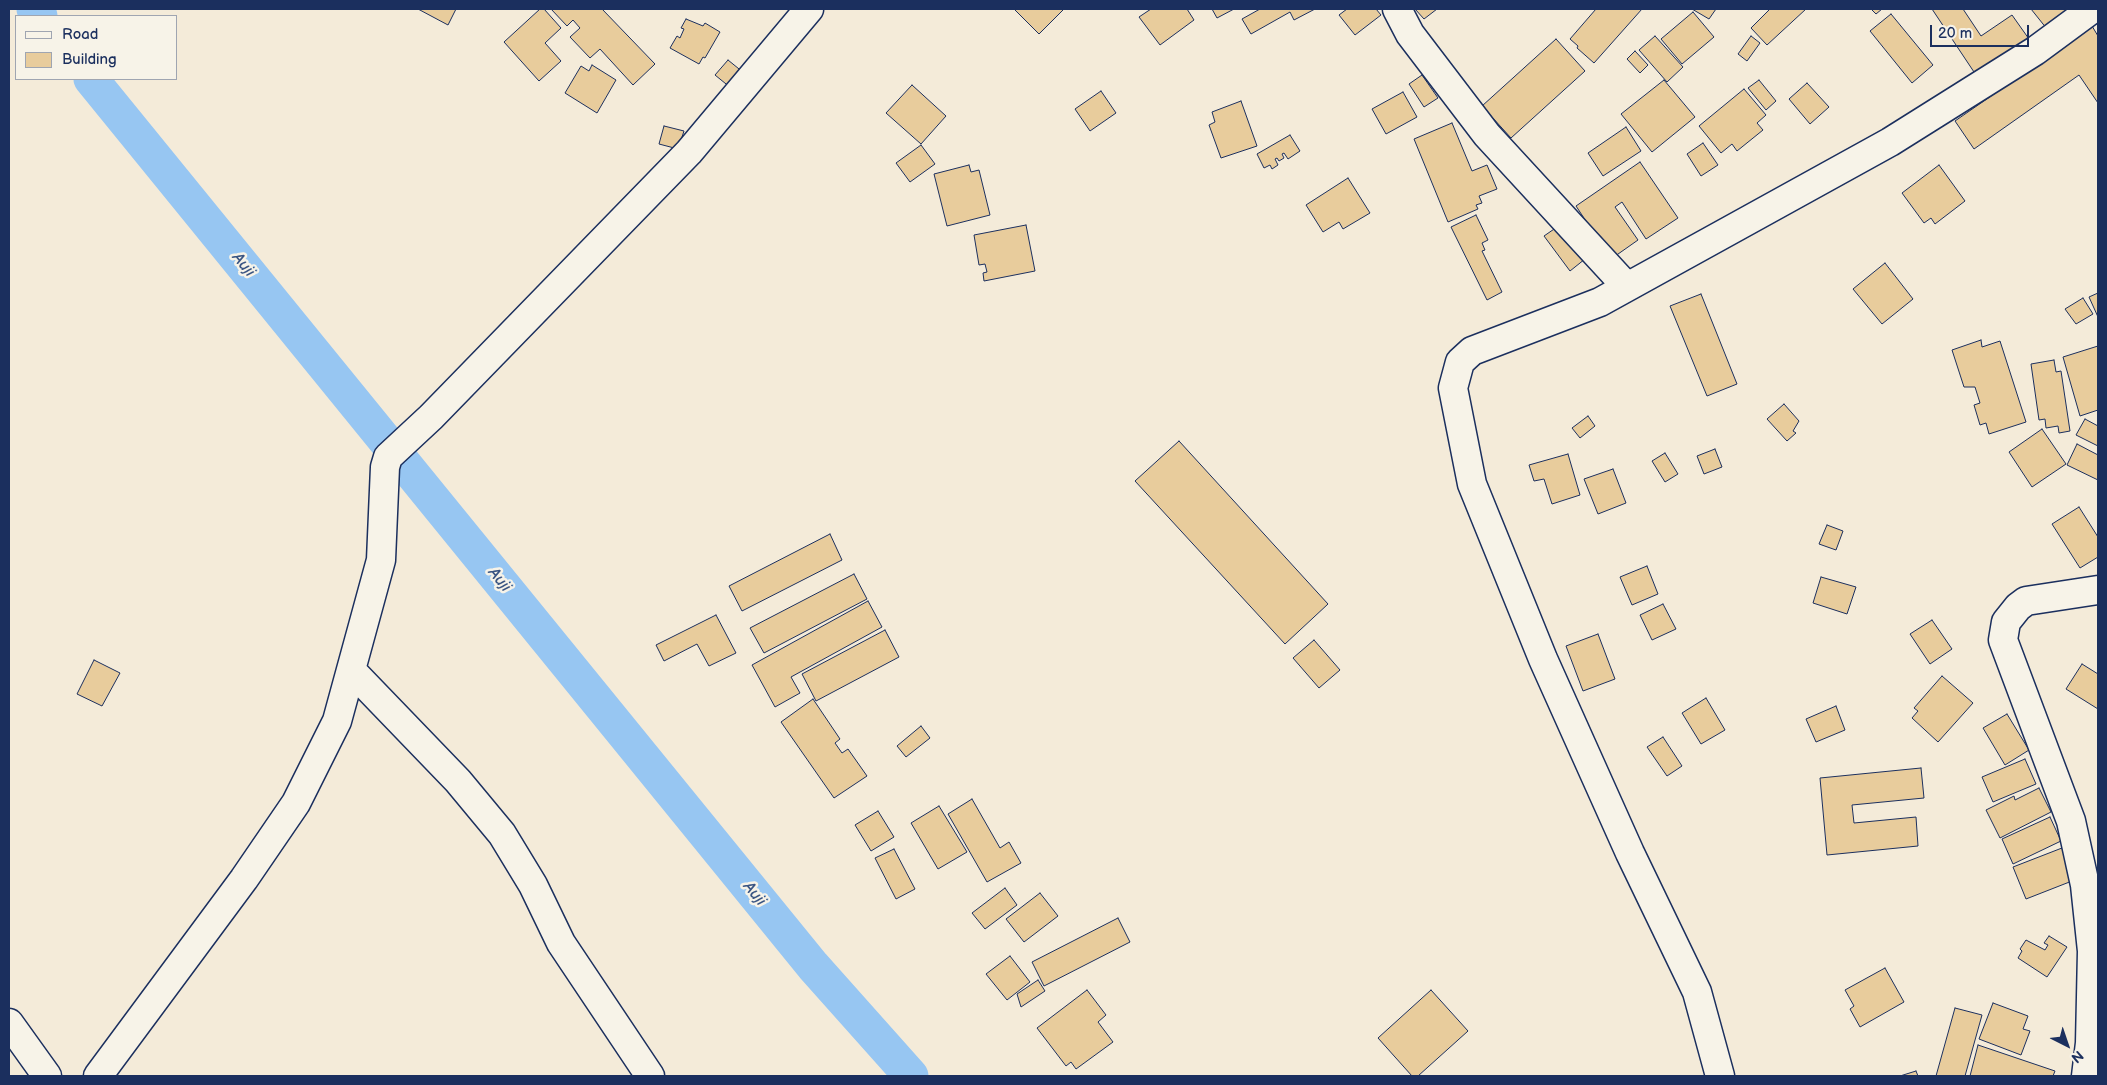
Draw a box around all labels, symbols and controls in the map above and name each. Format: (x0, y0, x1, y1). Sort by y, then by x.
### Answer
legend (15, 15, 178, 80)
scale bar (1932, 15, 2031, 47)
text: 20 m (1938, 24, 1972, 43)
text: Road (62, 25, 98, 44)
text: Building (62, 50, 117, 69)
water label: Auji (227, 249, 259, 281)
water label: Auji (483, 564, 515, 596)
water label: Auji (738, 878, 770, 910)
north arrow (2042, 1020, 2092, 1070)
text: N (2068, 1047, 2087, 1067)

